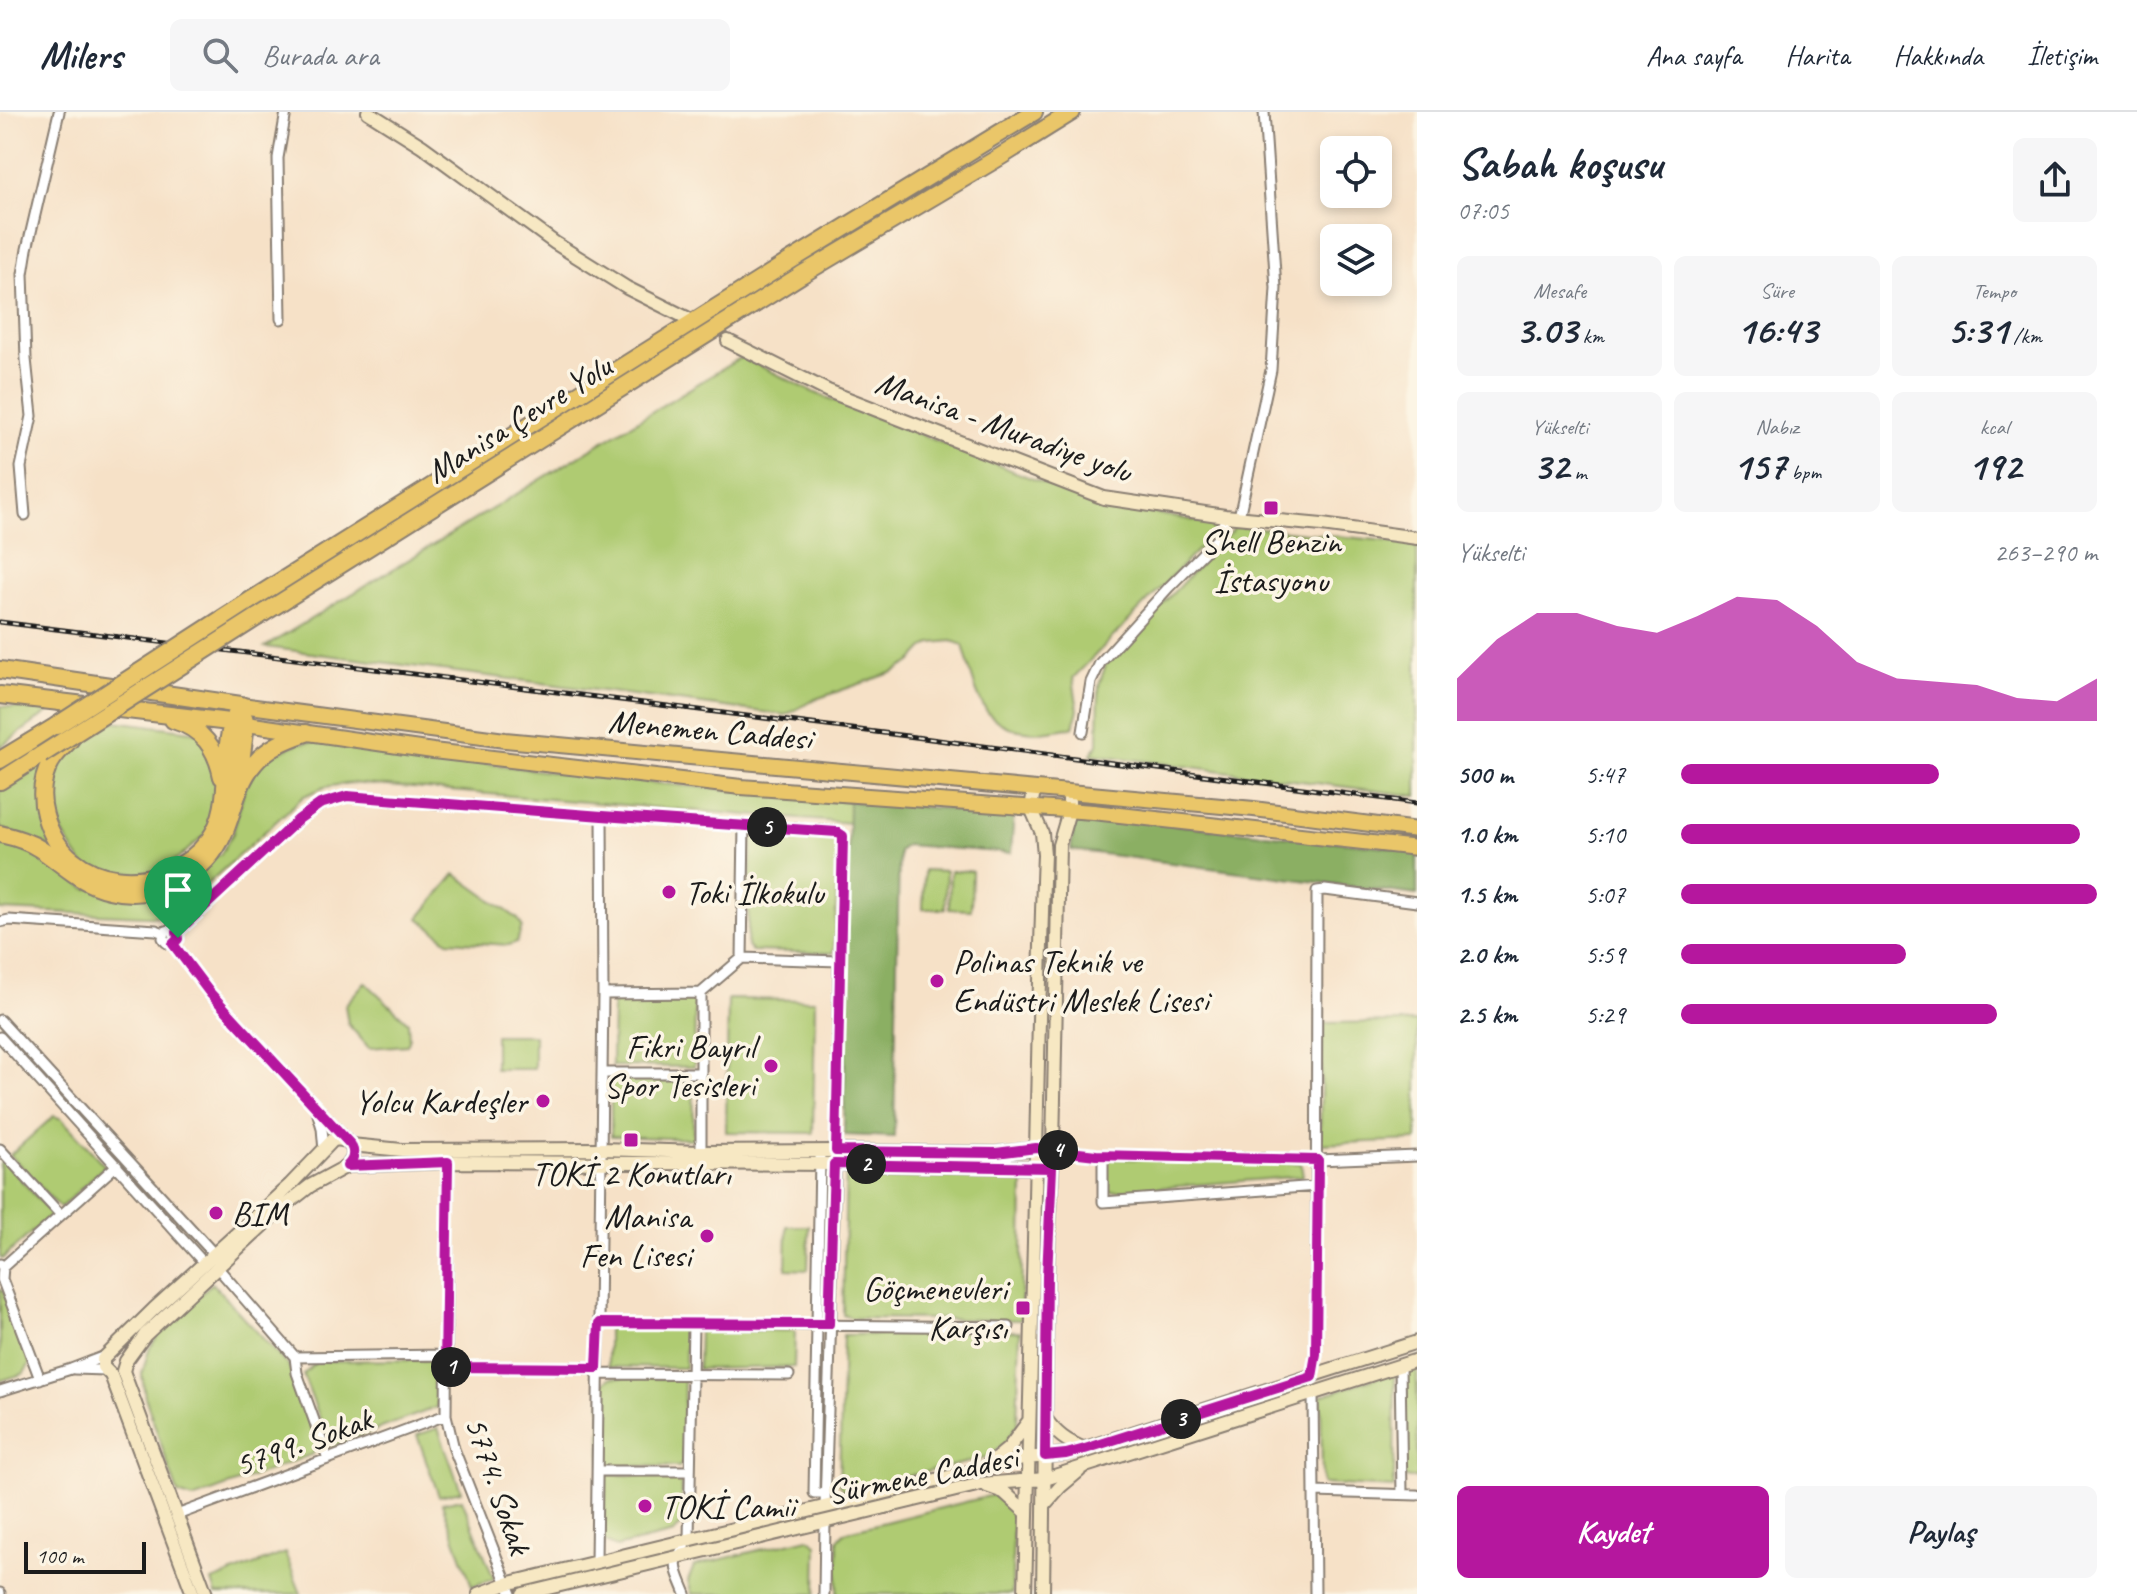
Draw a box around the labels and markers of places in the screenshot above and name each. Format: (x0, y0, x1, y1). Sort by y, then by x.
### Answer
marker: Shell Benzin İstasyonu (1262, 499, 1280, 517)
place label: Shell Benzin İstasyonu (1201, 520, 1343, 602)
pin: 5 (747, 807, 787, 847)
pin (144, 856, 212, 938)
place label: Toki İlkokulu (685, 871, 826, 914)
marker: Toki İlkokulu (660, 883, 678, 901)
place label: Polinas Teknik ve Endüstri Meslek Lisesi (953, 940, 1213, 1022)
marker: Polinas Teknik ve Endüstri Meslek Lisesi (928, 972, 946, 990)
place label: Fikri Bayrıl Spor Tesisleri (604, 1025, 761, 1107)
marker: Fikri Bayrıl Spor Tesisleri (762, 1057, 780, 1075)
place label: Yolcu Kardeşler (354, 1080, 530, 1123)
marker: Yolcu Kardeşler (534, 1092, 552, 1110)
pin: 4 (1038, 1130, 1078, 1170)
marker: TOKİ 2 Konutları (622, 1131, 640, 1149)
pin: 2 (846, 1144, 886, 1184)
place label: TOKİ 2 Konutları (531, 1152, 732, 1195)
place label: BIM (232, 1192, 290, 1235)
place label: Manisa Fen Lisesi (580, 1195, 695, 1277)
marker: BIM (207, 1204, 225, 1222)
marker: Manisa Fen Lisesi (698, 1227, 716, 1245)
place label: Göçmenevleri Karşısı (863, 1267, 1011, 1349)
marker: Göçmenevleri Karşısı (1014, 1299, 1032, 1317)
pin: 1 (431, 1347, 471, 1387)
pin: 3 (1161, 1399, 1201, 1439)
place label: TOKİ Camii (661, 1485, 799, 1528)
marker: TOKİ Camii (636, 1497, 654, 1515)

